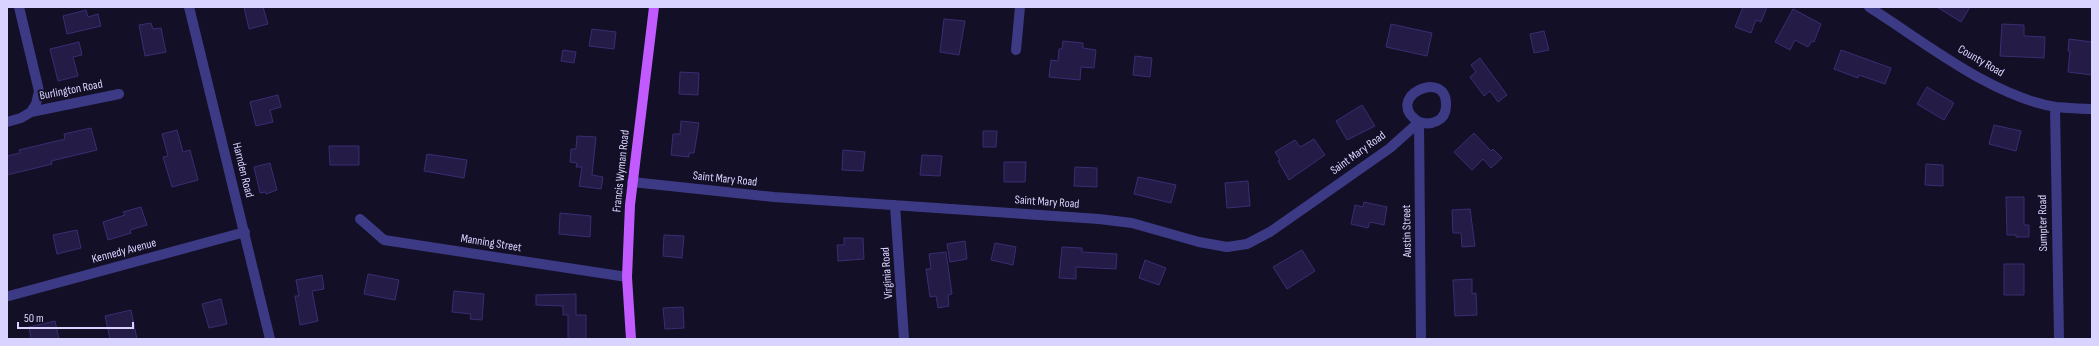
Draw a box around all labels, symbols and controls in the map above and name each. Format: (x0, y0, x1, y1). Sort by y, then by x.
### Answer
street label: County Road (1955, 42, 2007, 80)
street label: Burlington Road (38, 77, 104, 103)
street label: Saint Mary Road (1327, 128, 1389, 178)
street label: Francis Wyman Road (609, 129, 633, 213)
street label: Harnden Road (229, 141, 257, 199)
street label: Saint Mary Road (692, 168, 758, 190)
street label: Saint Mary Road (1014, 192, 1080, 212)
street label: Sumpter Road (2035, 195, 2051, 251)
street label: Austin Street (1399, 204, 1415, 258)
street label: Manning Street (460, 231, 523, 255)
street label: Kennedy Avenue (90, 235, 158, 267)
street label: Virginia Road (878, 247, 896, 299)
scale bar (18, 304, 133, 330)
text: 50 m (24, 311, 44, 326)

